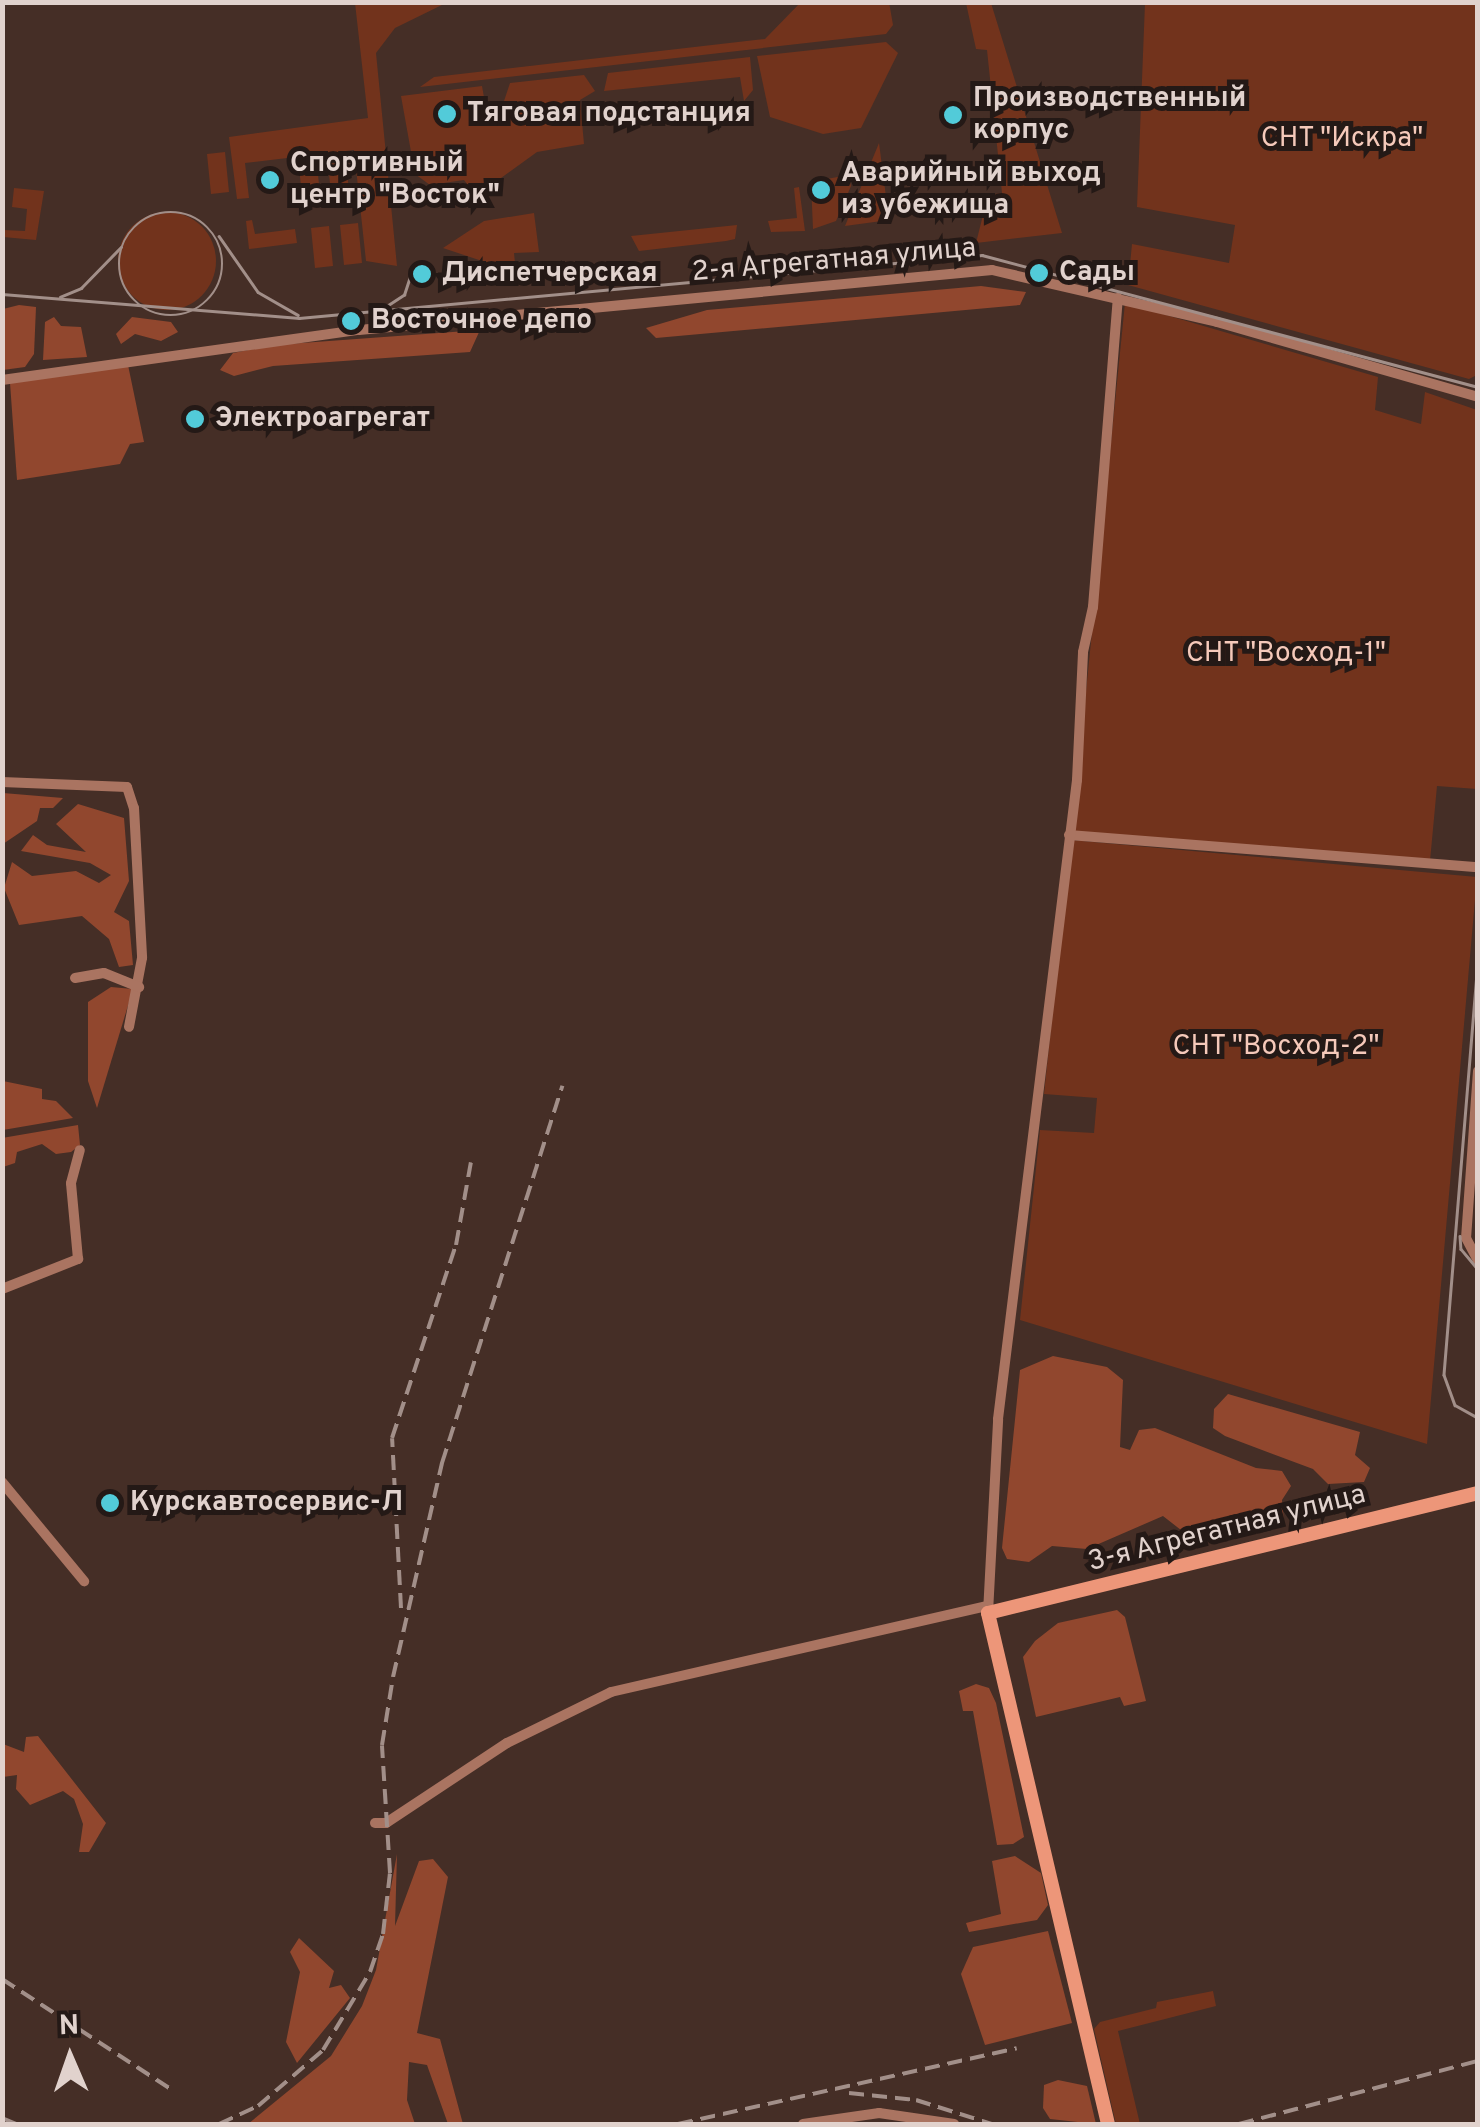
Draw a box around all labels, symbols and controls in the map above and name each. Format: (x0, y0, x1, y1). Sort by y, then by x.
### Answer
place label: Производственный корпус (973, 82, 1246, 148)
place label: Тяговая подстанция (467, 97, 751, 131)
marker: Тяговая подстанция (436, 103, 458, 125)
marker: Производственный корпус (942, 104, 964, 126)
park label: СНТ "Искра" (1260, 122, 1424, 156)
place label: Спортивный центр "Восток" (290, 147, 500, 213)
place label: Аварийный выход из убежища (841, 157, 1101, 223)
marker: Спортивный центр "Восток" (259, 169, 281, 191)
marker: Аварийный выход из убежища (810, 179, 832, 201)
street label: 2-я Агрегатная улица (690, 232, 978, 290)
place label: Сады (1059, 256, 1135, 290)
place label: Диспетчерская (442, 257, 658, 291)
marker: Сады (1028, 262, 1050, 284)
marker: Диспетчерская (411, 263, 433, 285)
place label: Восточное депо (371, 304, 592, 338)
marker: Восточное депо (340, 310, 362, 332)
place label: Электроагрегат (215, 402, 430, 436)
marker: Электроагрегат (184, 408, 206, 430)
park label: СНТ "Восход-1" (1185, 637, 1387, 671)
park label: СНТ "Восход-2" (1172, 1030, 1380, 1064)
street label: 3-я Агрегатная улица (1084, 1478, 1370, 1580)
place label: Курскавтосервис-Л (130, 1486, 403, 1520)
marker: Курскавтосервис-Л (99, 1492, 121, 1514)
north arrow (20, 2007, 120, 2107)
text: N (58, 2009, 80, 2045)

